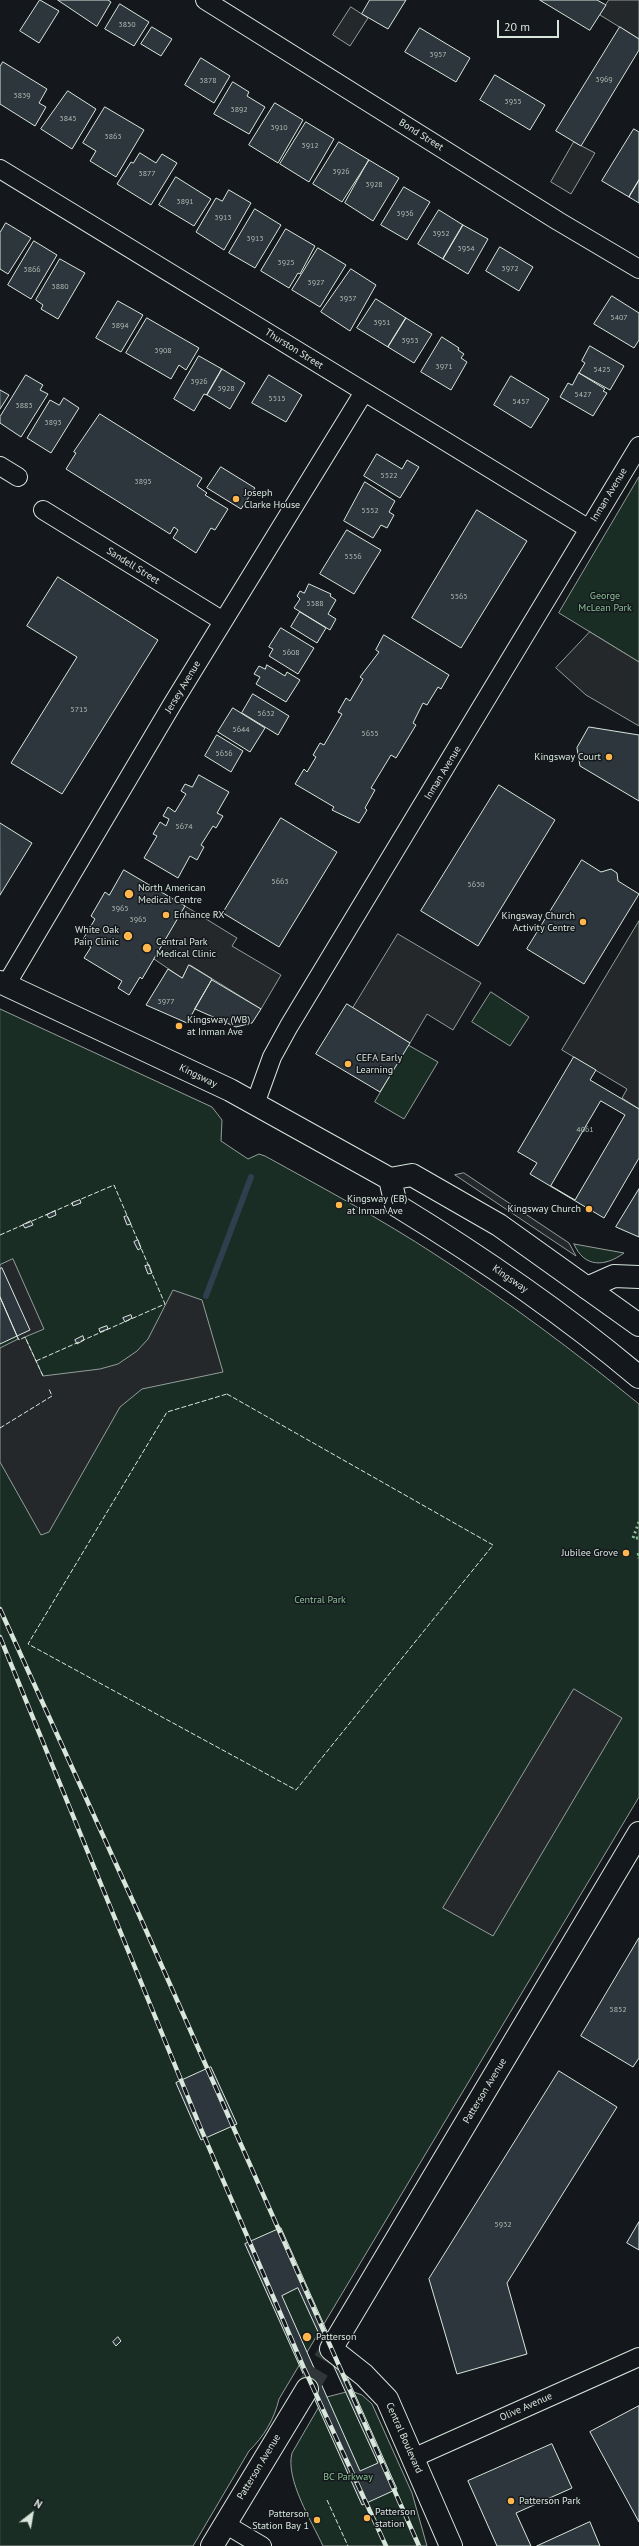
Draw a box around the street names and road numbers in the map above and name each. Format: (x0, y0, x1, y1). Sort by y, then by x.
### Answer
street label: Bond Street (397, 117, 445, 153)
street label: Thurston Street (263, 326, 325, 372)
street label: Inman Avenue (588, 466, 630, 524)
street label: Sandell Street (104, 545, 162, 587)
street label: Jersey Avenue (163, 659, 203, 715)
street label: Inman Avenue (422, 744, 464, 802)
street label: Kingsway (177, 1062, 219, 1090)
street label: Kingsway (490, 1262, 530, 1296)
street label: Patterson Avenue (461, 2056, 509, 2126)
street label: Olive Avenue (498, 2390, 554, 2424)
street label: Central Boulevard (383, 2401, 425, 2475)
street label: Patterson Avenue (235, 2432, 283, 2502)

